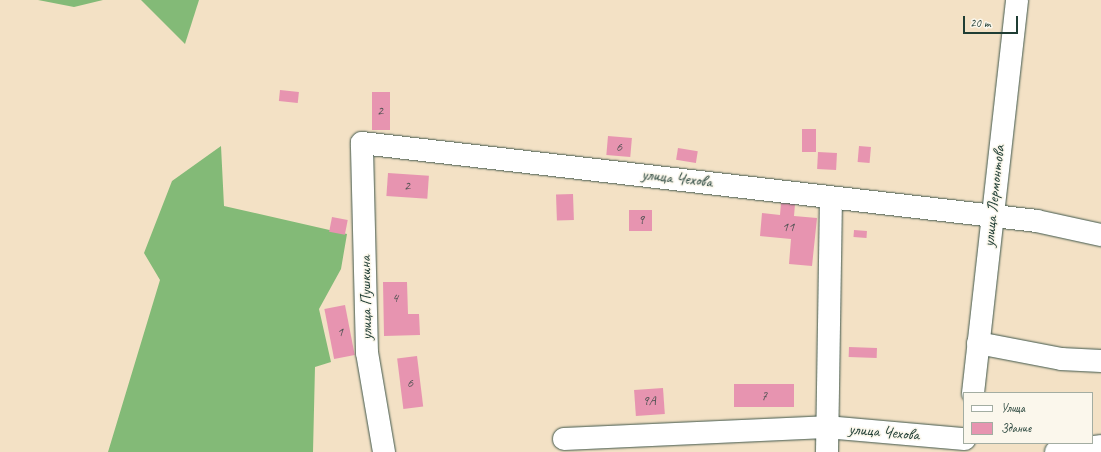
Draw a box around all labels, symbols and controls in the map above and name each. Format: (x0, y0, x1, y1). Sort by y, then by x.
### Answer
scale bar (965, 8, 1020, 34)
text: 20 m (970, 15, 990, 31)
house number: 2 (377, 103, 383, 119)
house number: 6 (616, 139, 622, 155)
street label: улица Лермонтова (979, 144, 1009, 248)
street label: улица Чехова (641, 165, 713, 191)
house number: 2 (404, 178, 410, 194)
house number: 9 (638, 212, 644, 228)
house number: 11 (782, 219, 794, 235)
street label: улица Пушкина (356, 255, 376, 341)
house number: 4 (392, 290, 398, 306)
house number: 1 (337, 324, 343, 340)
house number: 6 (407, 375, 413, 391)
house number: 7 (761, 388, 767, 404)
legend (963, 392, 1093, 444)
house number: 9А (642, 393, 656, 409)
text: Улица (1001, 400, 1025, 416)
street label: улица Чехова (848, 419, 920, 445)
text: Здание (1001, 420, 1031, 436)

